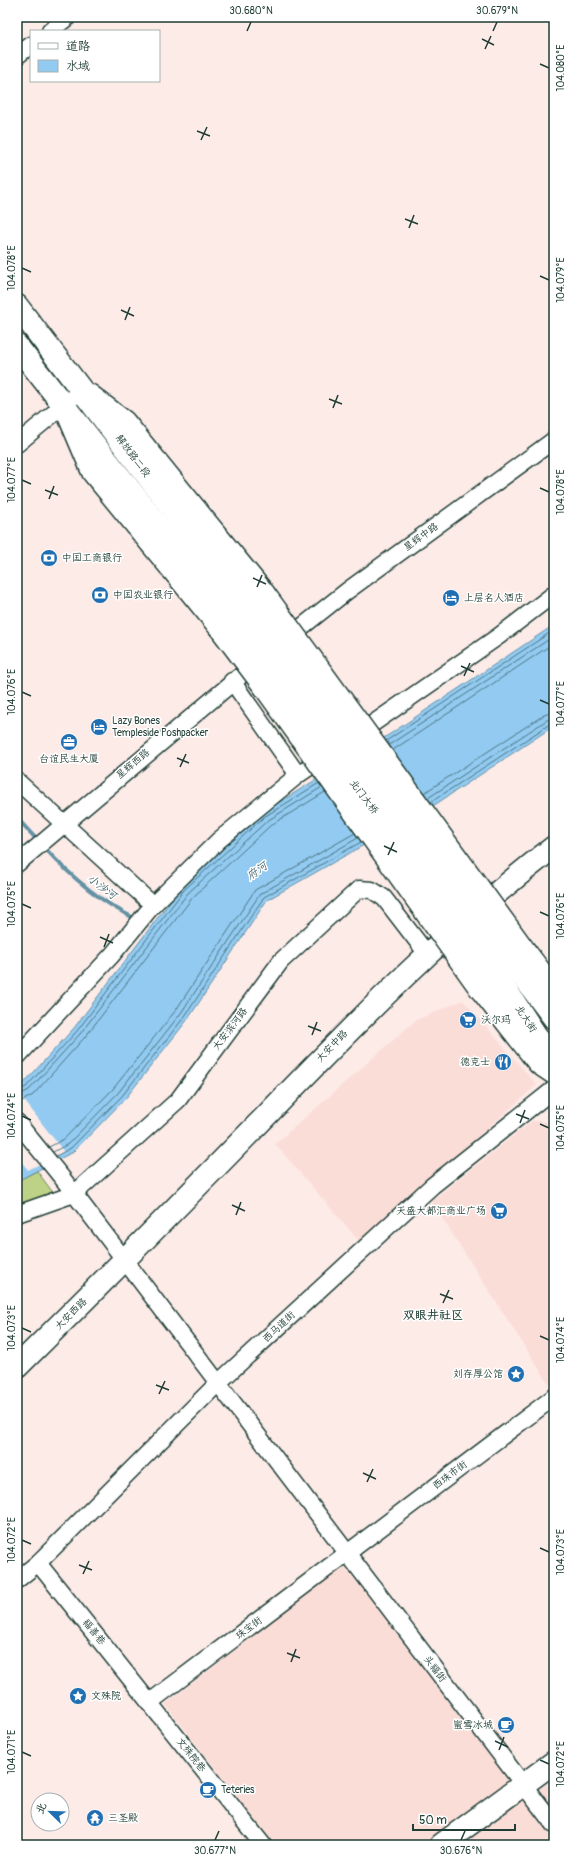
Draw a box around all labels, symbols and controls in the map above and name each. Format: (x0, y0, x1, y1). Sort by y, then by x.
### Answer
text: 30.680°N (229, 5, 273, 17)
text: 30.679°N (476, 5, 518, 17)
legend (30, 30, 160, 82)
text: 道路 (66, 39, 90, 54)
text: 104.080°E (555, 44, 567, 92)
text: 水域 (66, 59, 90, 74)
text: 104.078°E (6, 245, 18, 291)
text: 104.079°E (555, 257, 567, 303)
street label: 解放路二段 (113, 432, 153, 480)
text: 104.077°E (6, 457, 18, 503)
text: 104.078°E (555, 469, 567, 515)
street label: 星辉中路 (401, 520, 441, 554)
bank icon: 中国工商银行 (39, 548, 59, 568)
place label: 中国工商银行 (62, 552, 122, 564)
bank icon: 中国农业银行 (90, 585, 110, 605)
hotel icon: 上层名人酒店 (441, 588, 461, 608)
place label: 中国农业银行 (113, 589, 173, 601)
place label: 上层名人酒店 (464, 592, 524, 604)
text: 104.076°E (6, 669, 18, 715)
text: 104.077°E (555, 681, 567, 727)
place label: Lazy Bones Templeside Poshpacker (112, 715, 209, 739)
hotel icon: Lazy Bones Templeside Poshpacker (89, 717, 109, 737)
office icon: 台谊民生大厦 (59, 732, 79, 752)
street label: 星辉西路 (114, 747, 152, 781)
place label: 台谊民生大厦 (39, 753, 99, 765)
street label: 北门大桥 (347, 777, 381, 817)
water label: 府河 (244, 858, 271, 883)
water label: 小沙河 (85, 872, 121, 903)
text: 104.075°E (6, 881, 18, 927)
text: 104.076°E (555, 893, 567, 939)
street label: 北大街 (513, 1003, 539, 1035)
street label: 大安滨河路 (210, 1005, 250, 1053)
supermarket icon: 沃尔玛 (458, 1010, 478, 1030)
place label: 沃尔玛 (481, 1014, 511, 1026)
street label: 大安中路 (314, 1027, 350, 1065)
restaurant icon: 德克士 (493, 1052, 513, 1072)
place label: 德克士 (460, 1056, 490, 1068)
text: 104.074°E (6, 1093, 18, 1139)
text: 104.075°E (555, 1105, 567, 1151)
supermarket icon: 天盛大都汇商业广场 (489, 1201, 509, 1221)
place label: 天盛大都汇商业广场 (396, 1205, 486, 1217)
street label: 大安西路 (53, 1296, 89, 1332)
text: 104.073°E (6, 1305, 18, 1351)
district label: 双眼井社区 (403, 1308, 463, 1323)
street label: 西马道街 (260, 1309, 298, 1345)
text: 104.074°E (555, 1317, 567, 1363)
place icon: 刘存厚公馆 (506, 1364, 526, 1384)
place label: 刘存厚公馆 (453, 1368, 503, 1380)
street label: 西珠市街 (430, 1458, 470, 1492)
text: 104.072°E (6, 1517, 18, 1563)
text: 104.073°E (555, 1529, 567, 1575)
street label: 珠宝街 (233, 1614, 265, 1642)
street label: 福善巷 (80, 1617, 109, 1648)
street label: 头福街 (421, 1653, 449, 1685)
place icon: 文殊院 (68, 1686, 88, 1706)
place label: 文殊院 (91, 1690, 121, 1702)
cafe icon: 蜜雪冰城 (496, 1715, 516, 1735)
place label: 蜜雪冰城 (453, 1719, 493, 1731)
text: 104.071°E (6, 1730, 18, 1774)
street label: 文殊院巷 (174, 1736, 209, 1775)
text: 104.072°E (555, 1741, 567, 1787)
cafe icon: Teteries (198, 1780, 218, 1800)
place label: Teteries (221, 1784, 255, 1796)
north arrow (30, 1792, 70, 1832)
text: 北 (33, 1801, 49, 1816)
scale bar (413, 1806, 515, 1832)
temple icon: 三圣殿 (85, 1808, 105, 1828)
place label: 三圣殿 (108, 1812, 138, 1824)
text: 50 m (419, 1813, 447, 1828)
text: 30.677°N (194, 1845, 236, 1857)
text: 30.676°N (440, 1845, 483, 1857)

